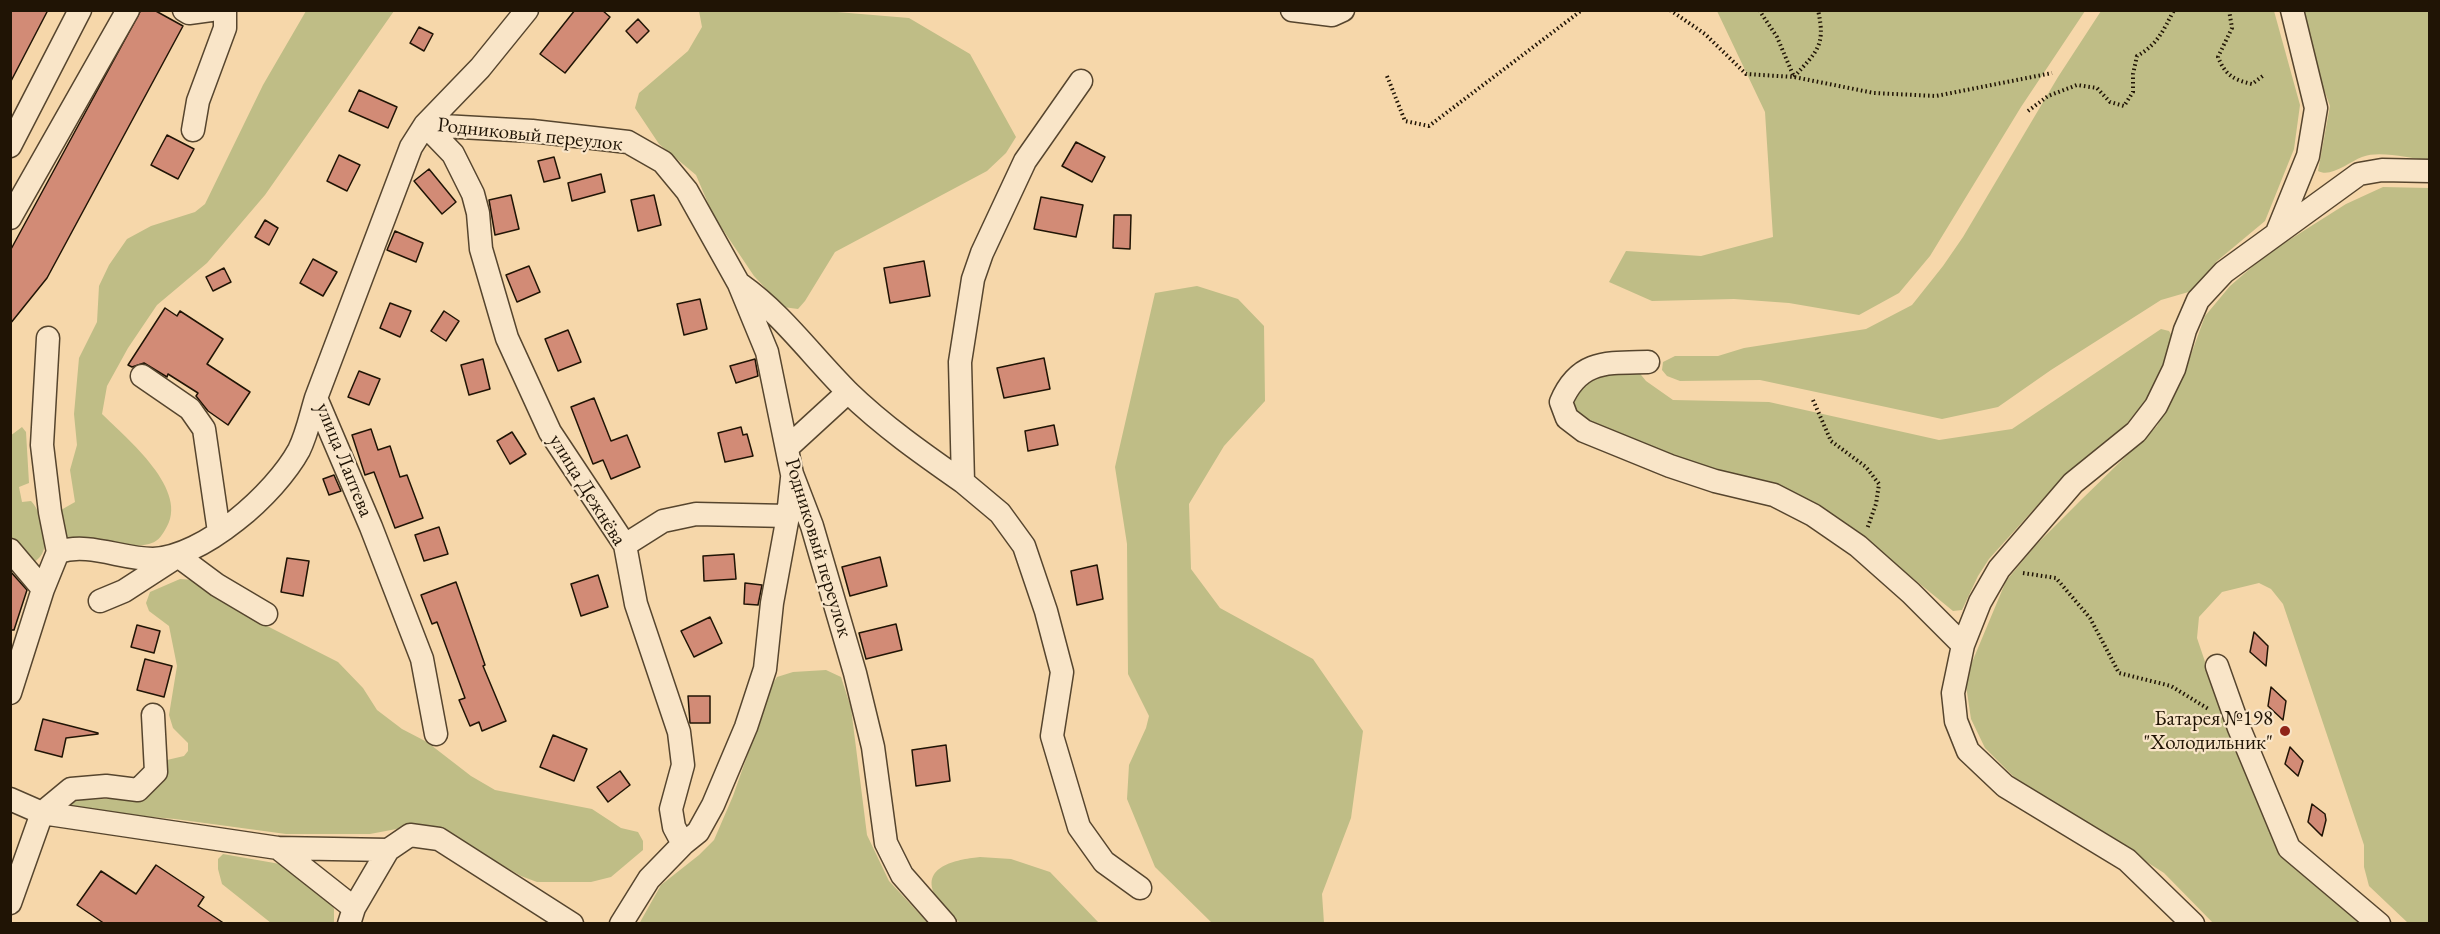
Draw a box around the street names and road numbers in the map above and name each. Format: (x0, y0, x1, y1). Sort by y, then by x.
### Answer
street label: Родниковый переулок (436, 113, 624, 157)
street label: улица Лаптева (310, 399, 378, 521)
street label: улица Дежнёва (543, 429, 631, 551)
street label: Родниковый переулок (779, 455, 857, 641)

